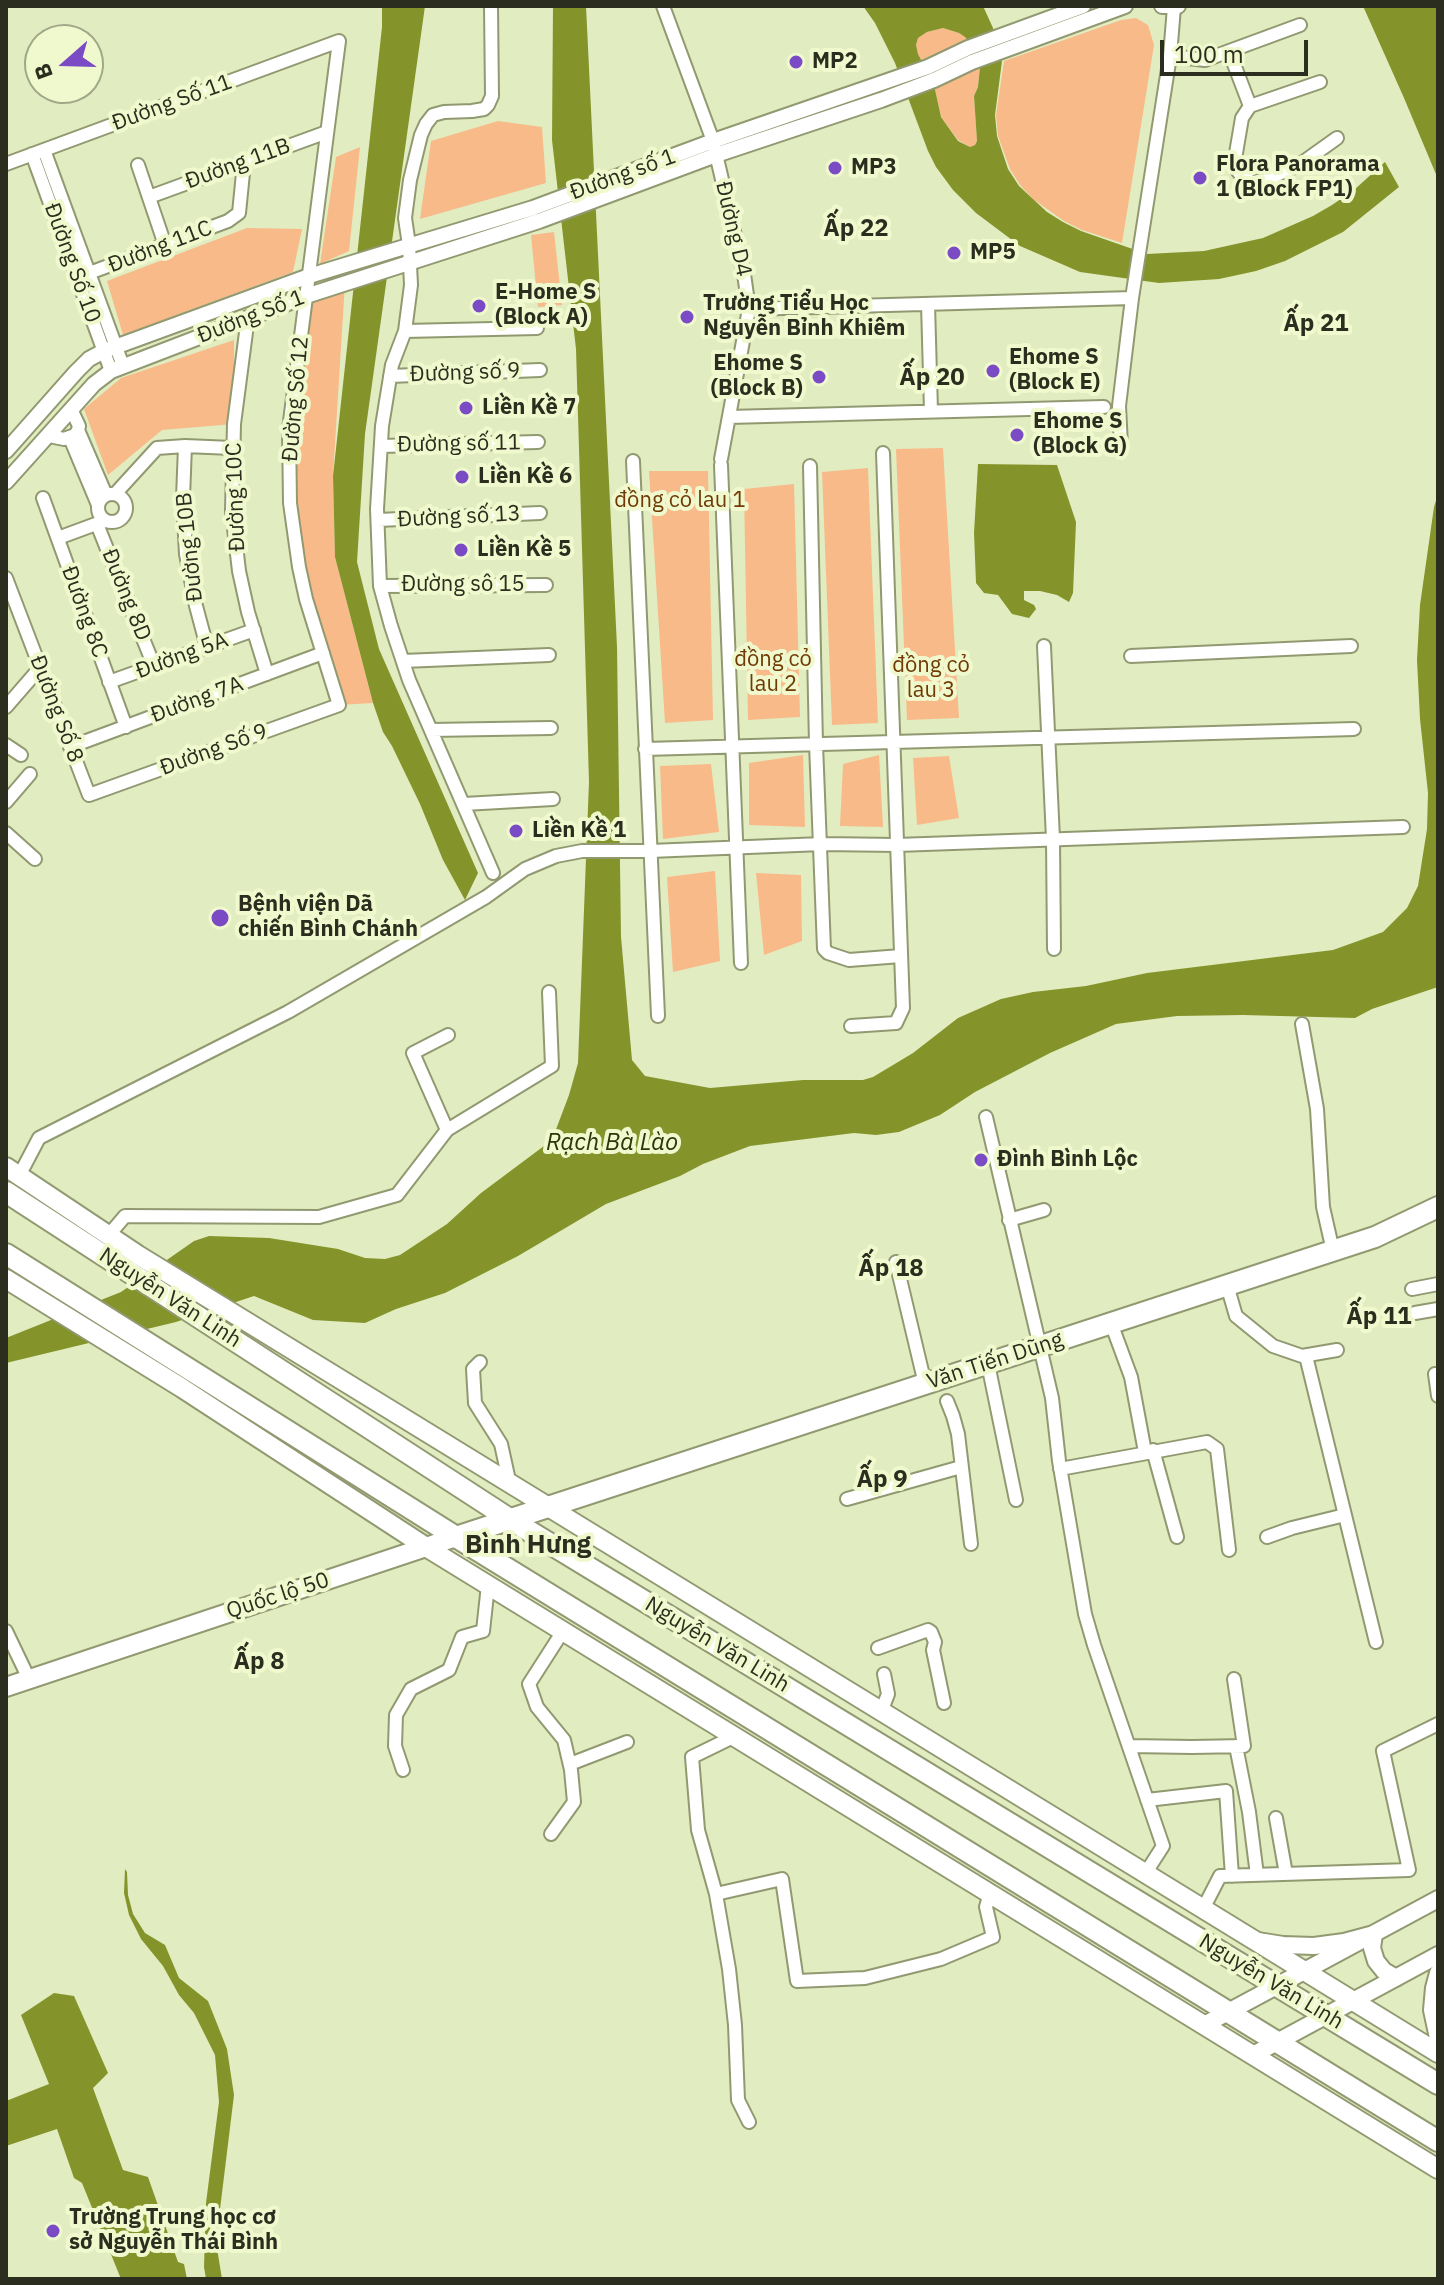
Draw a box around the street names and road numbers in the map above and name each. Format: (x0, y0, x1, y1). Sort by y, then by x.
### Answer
street label: Đường Số 11 (108, 69, 236, 137)
street label: Đường 11B (182, 133, 294, 195)
street label: Đường số 1 (567, 144, 679, 206)
street label: Đường D4 (709, 179, 757, 279)
street label: Đường Số 10 (38, 199, 106, 327)
street label: Đường 11C (104, 215, 216, 279)
street label: Đường Số 1 (194, 285, 308, 349)
street label: Đường Số 12 (277, 335, 315, 463)
street label: Đường số 9 (409, 358, 521, 388)
street label: Đường số 11 (397, 430, 521, 458)
street label: Đường 10C (221, 442, 251, 552)
street label: Đường 10B (171, 491, 209, 603)
street label: Đường số 13 (397, 501, 521, 533)
street label: Đường 8D (96, 545, 156, 645)
street label: Đường 8C (55, 562, 113, 662)
street label: Đường sô 15 (401, 572, 525, 598)
street label: Đường 5A (132, 627, 232, 685)
street label: Đường Số 8 (24, 652, 88, 766)
street label: Đường 7A (147, 671, 247, 729)
street label: Đường Số 9 (157, 718, 271, 782)
street label: Nguyễn Văn Linh (94, 1242, 246, 1354)
street label: Văn Tiến Dũng (924, 1327, 1066, 1395)
street label: Quốc lộ 50 (223, 1567, 333, 1625)
street label: Nguyễn Văn Linh (640, 1591, 794, 1699)
street label: Nguyễn Văn Linh (1194, 1928, 1348, 2036)

